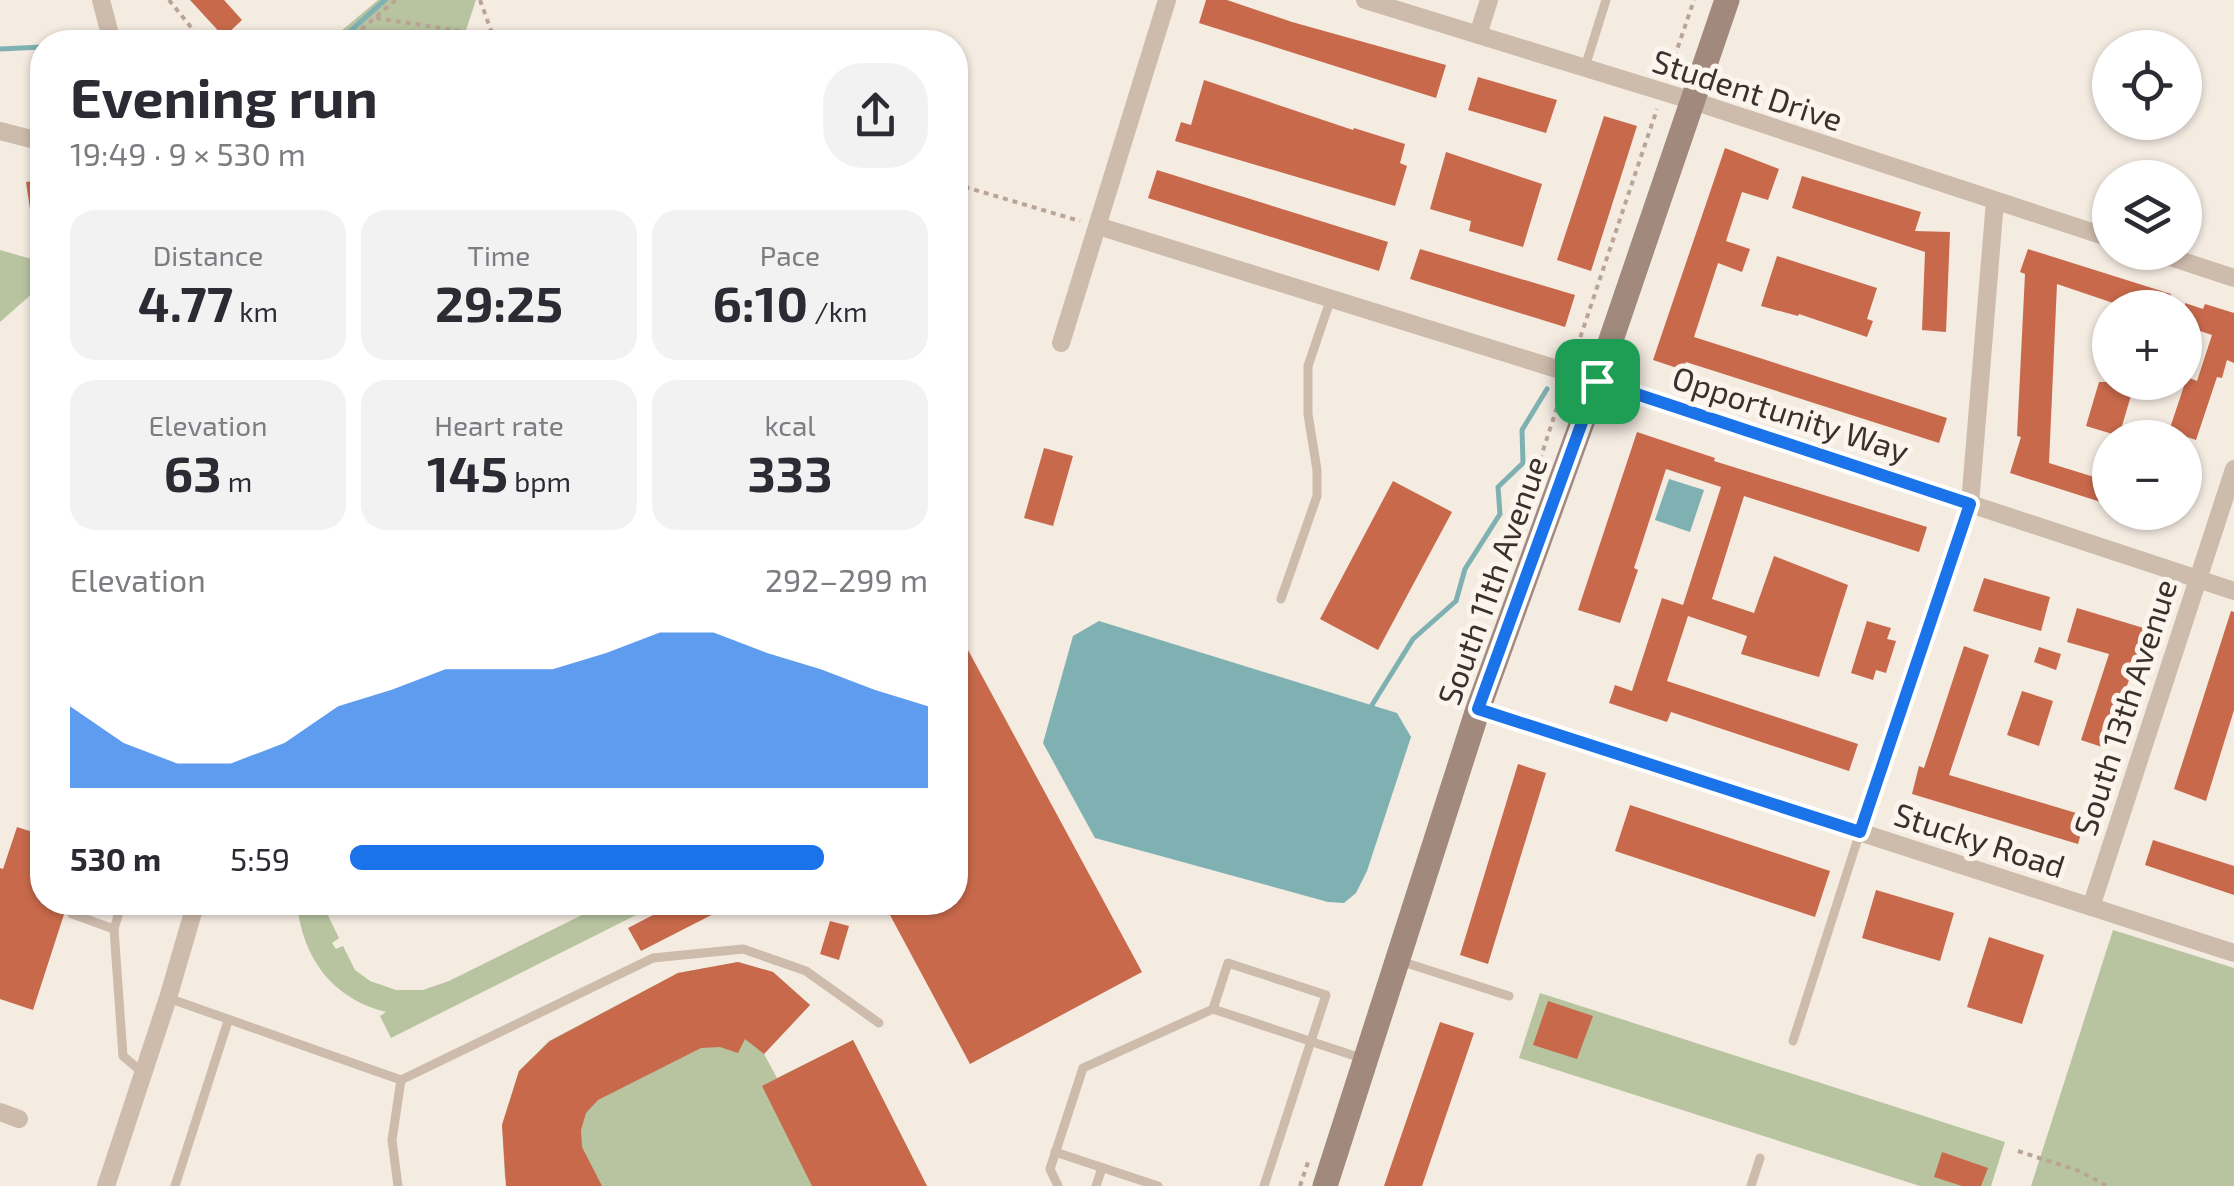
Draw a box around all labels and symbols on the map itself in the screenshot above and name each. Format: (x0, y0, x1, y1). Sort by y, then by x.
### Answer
street label: Student Drive (1648, 40, 1848, 138)
pin (1555, 339, 1640, 424)
street label: Opportunity Way (1668, 357, 1914, 469)
street label: South 11th Avenue (1428, 450, 1554, 710)
street label: South 13th Avenue (2065, 574, 2183, 840)
street label: Stucky Road (1890, 794, 2070, 884)

